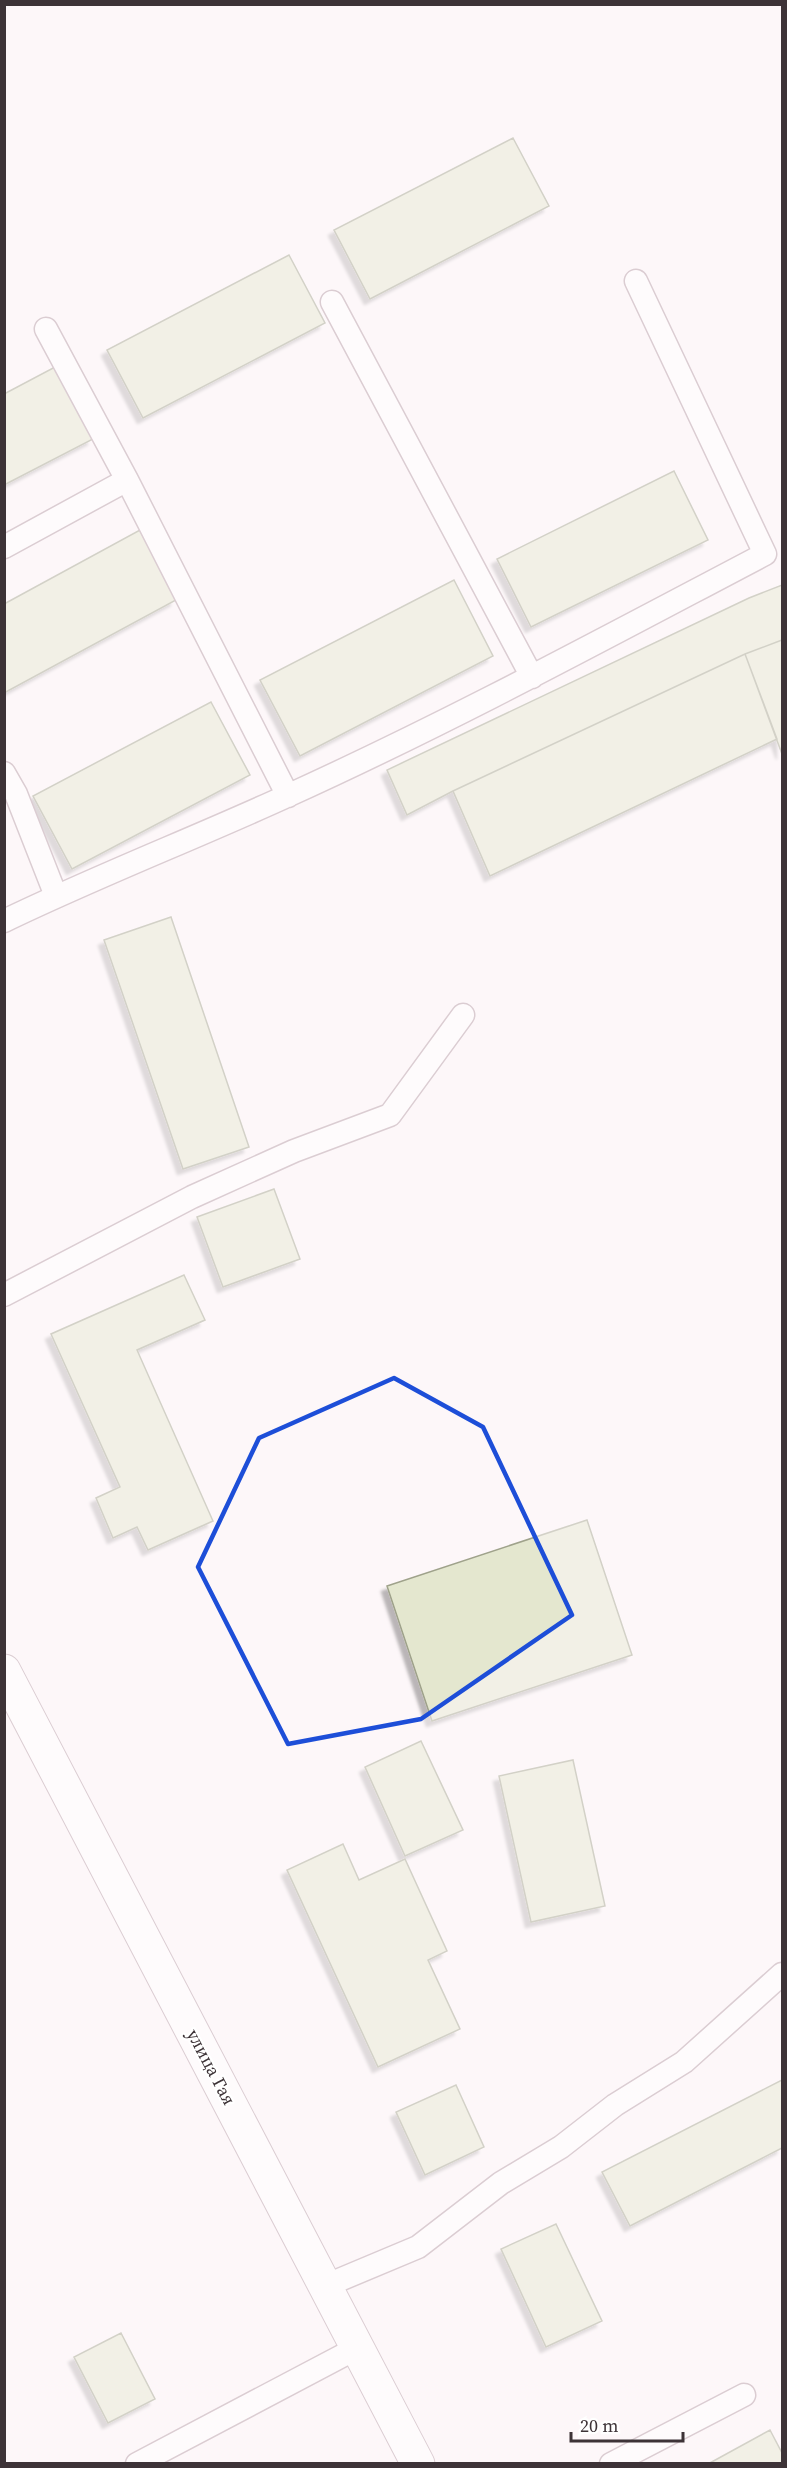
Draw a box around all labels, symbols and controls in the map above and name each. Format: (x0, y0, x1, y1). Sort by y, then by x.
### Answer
street label: улица Гая (181, 2024, 242, 2109)
scale bar (571, 2405, 684, 2443)
text: 20 m (580, 2413, 618, 2438)

